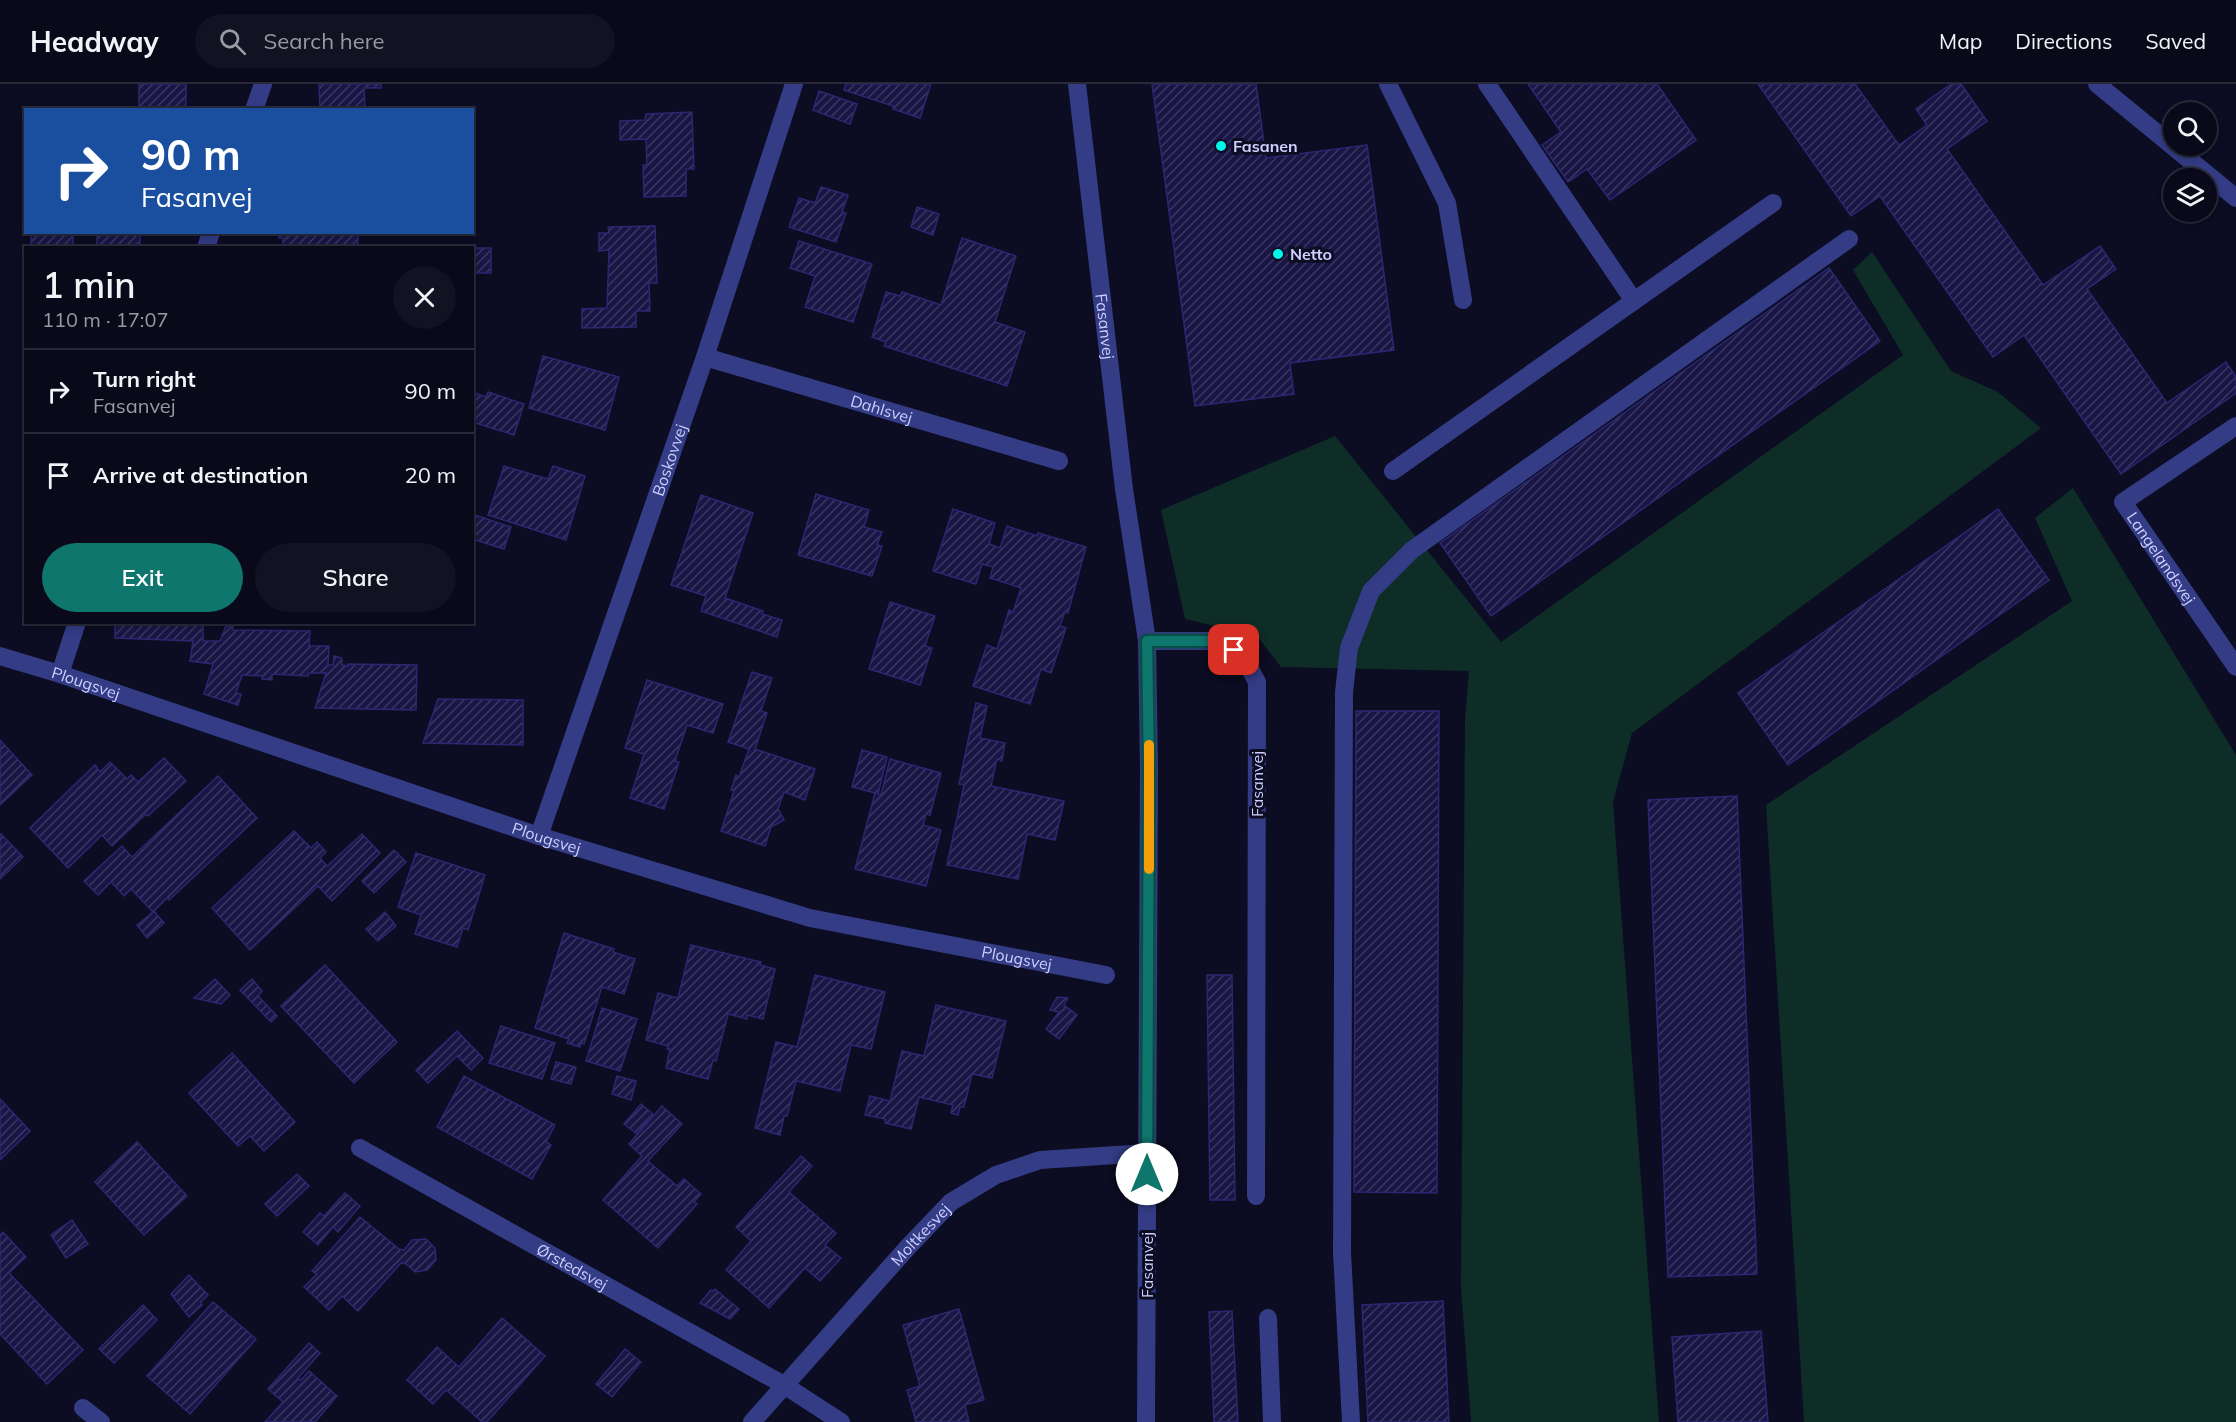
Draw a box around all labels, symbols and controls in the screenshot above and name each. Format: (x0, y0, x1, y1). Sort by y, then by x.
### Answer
search box (195, 14, 615, 68)
text: Headway (30, 24, 159, 59)
icon: search (216, 25, 249, 58)
text: Search here (264, 27, 385, 55)
text: Map (1939, 28, 1982, 54)
text: Directions (2015, 28, 2112, 54)
text: Saved (2145, 28, 2206, 54)
map controls (2163, 102, 2217, 222)
button: search (2163, 102, 2217, 156)
text: 90 m (141, 128, 241, 181)
icon: right (42, 132, 120, 210)
place label: Fasanen (1233, 136, 1298, 156)
marker: Fasanen (1214, 139, 1228, 153)
button: layers (2163, 168, 2217, 222)
text: Fasanvej (141, 180, 252, 214)
place label: Netto (1290, 244, 1332, 264)
marker: Netto (1271, 247, 1285, 261)
text: 1 min (42, 262, 136, 307)
button: close (393, 266, 456, 329)
street label: Fasanvej (1091, 292, 1119, 360)
text: 110 m · 17:07 (42, 307, 168, 332)
text: Turn right (93, 365, 196, 393)
icon: right (42, 375, 75, 408)
text: 90 m (405, 377, 456, 405)
street label: Dahlsvej (848, 390, 915, 427)
text: Fasanvej (93, 393, 176, 418)
street label: Boskovvej (648, 421, 691, 498)
icon: arrive (42, 459, 75, 492)
text: Arrive at destination (93, 461, 308, 489)
text: 20 m (405, 461, 456, 489)
street label: Langelandsvej (2123, 508, 2200, 608)
button: Exit (42, 543, 243, 612)
button: Share (255, 543, 456, 612)
pin (1208, 624, 1259, 675)
icon: arrive (1217, 633, 1250, 666)
street label: Plougsvej (49, 662, 123, 704)
street label: Fasanvej (1247, 751, 1267, 817)
street label: Plougsvej (509, 818, 583, 858)
street label: Plougsvej (980, 941, 1054, 974)
position arrow (1115, 1142, 1179, 1206)
street label: Moltkesvej (886, 1199, 954, 1270)
street label: Fasanvej (1137, 1232, 1157, 1298)
street label: Ørstedsvej (533, 1239, 611, 1294)

